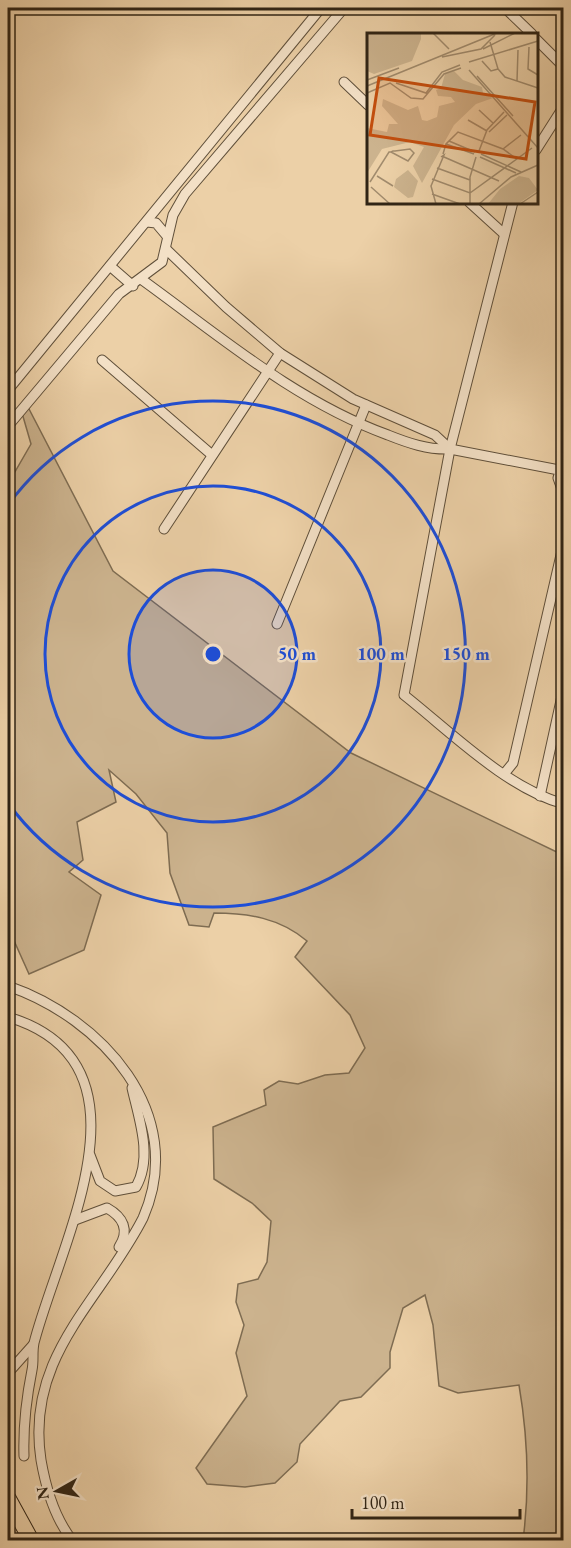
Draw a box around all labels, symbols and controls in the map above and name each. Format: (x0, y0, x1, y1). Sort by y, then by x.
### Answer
inset map (367, 33, 538, 204)
text: 50 m (278, 642, 316, 665)
text: 100 m (357, 642, 405, 665)
text: 150 m (442, 642, 490, 665)
centre of rings (203, 644, 223, 664)
north arrow (27, 1461, 87, 1521)
scale bar (352, 1482, 520, 1520)
text: N (31, 1485, 54, 1501)
text: 100 m (361, 1491, 405, 1514)

